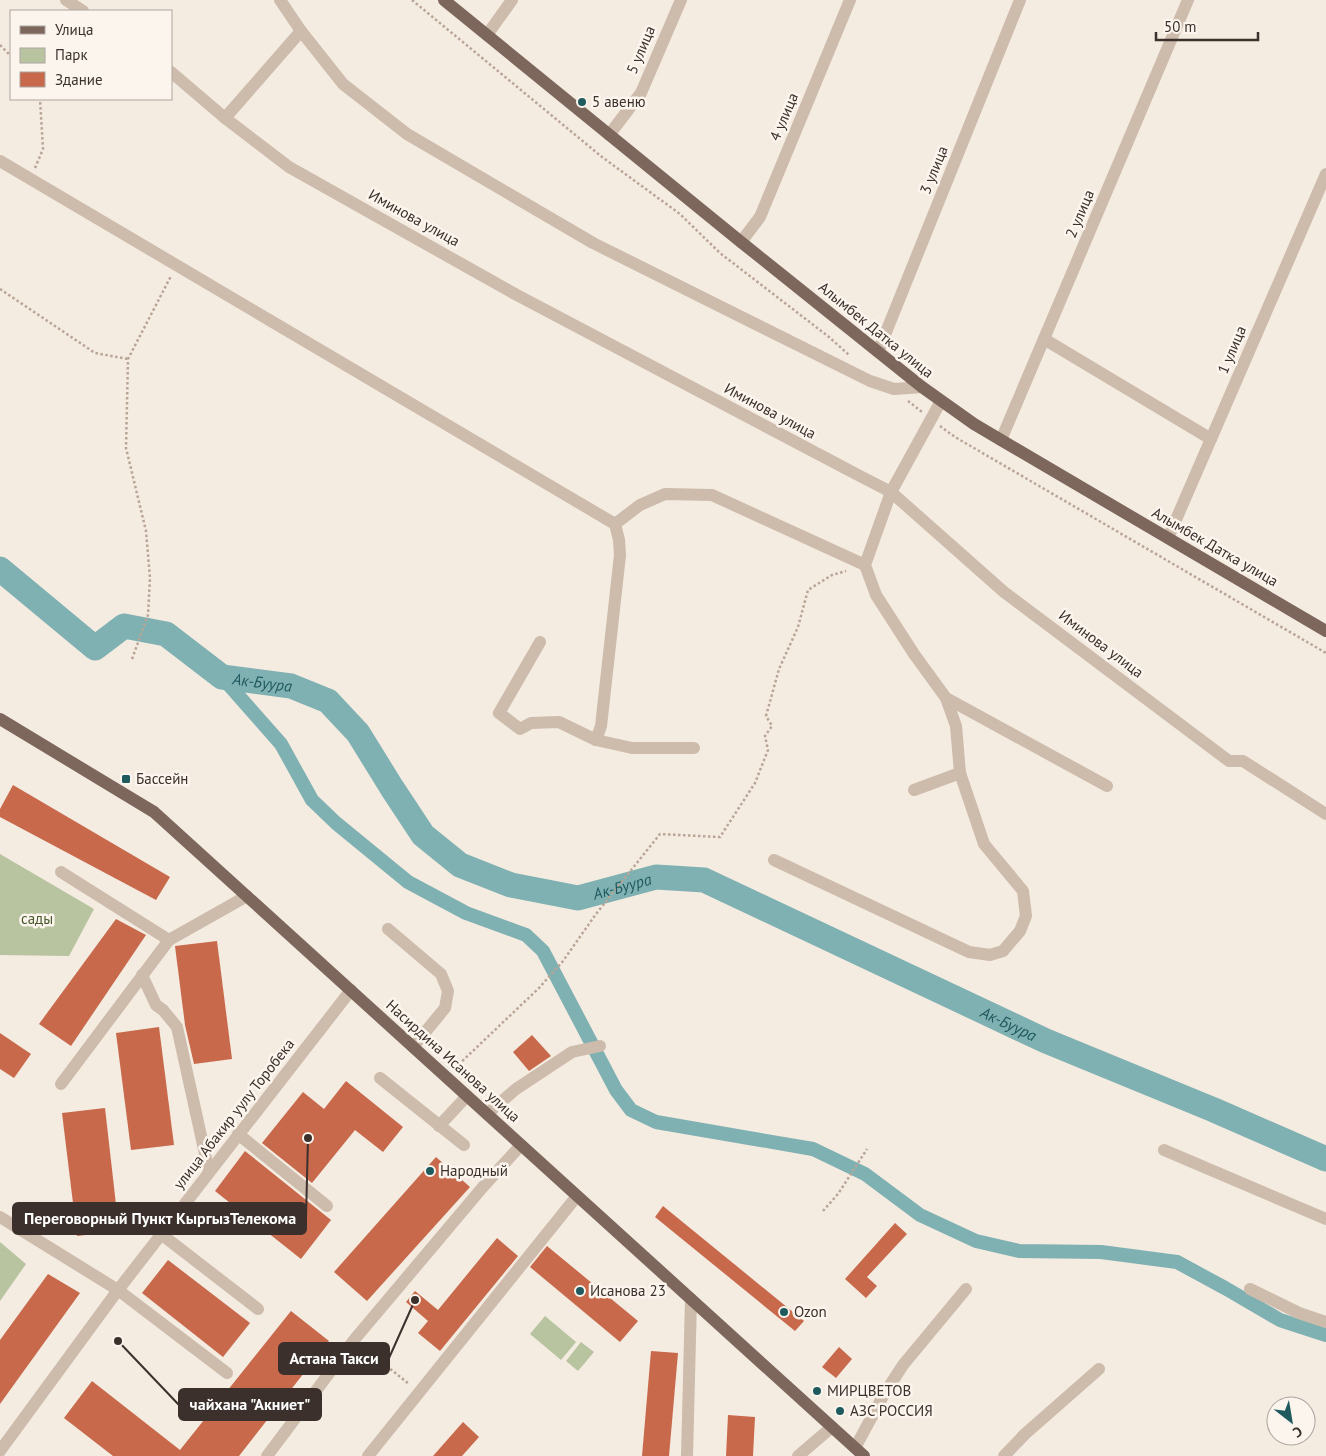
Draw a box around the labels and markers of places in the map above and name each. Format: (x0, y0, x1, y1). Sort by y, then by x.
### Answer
place label: 5 авеню (592, 92, 646, 111)
marker: 5 авеню (576, 96, 588, 108)
place label: Бассейн (136, 769, 188, 788)
marker: Бассейн (120, 773, 132, 785)
place label: Народный (440, 1161, 508, 1180)
marker: Народный (424, 1165, 436, 1177)
callout: Переговорный Пункт КыргызТелекома (13, 1203, 306, 1234)
place label: Исанова 23 (590, 1281, 666, 1300)
marker: Исанова 23 (574, 1285, 586, 1297)
place label: Ozon (794, 1302, 827, 1321)
marker: Ozon (778, 1306, 790, 1318)
callout: Астана Такси (279, 1343, 389, 1374)
place label: МИРЦВЕТОВ (827, 1381, 911, 1400)
marker: МИРЦВЕТОВ (811, 1385, 823, 1397)
callout: чайхана "Акниет" (179, 1389, 321, 1420)
place label: АЗС РОССИЯ (850, 1401, 933, 1420)
marker: АЗС РОССИЯ (834, 1405, 846, 1417)

